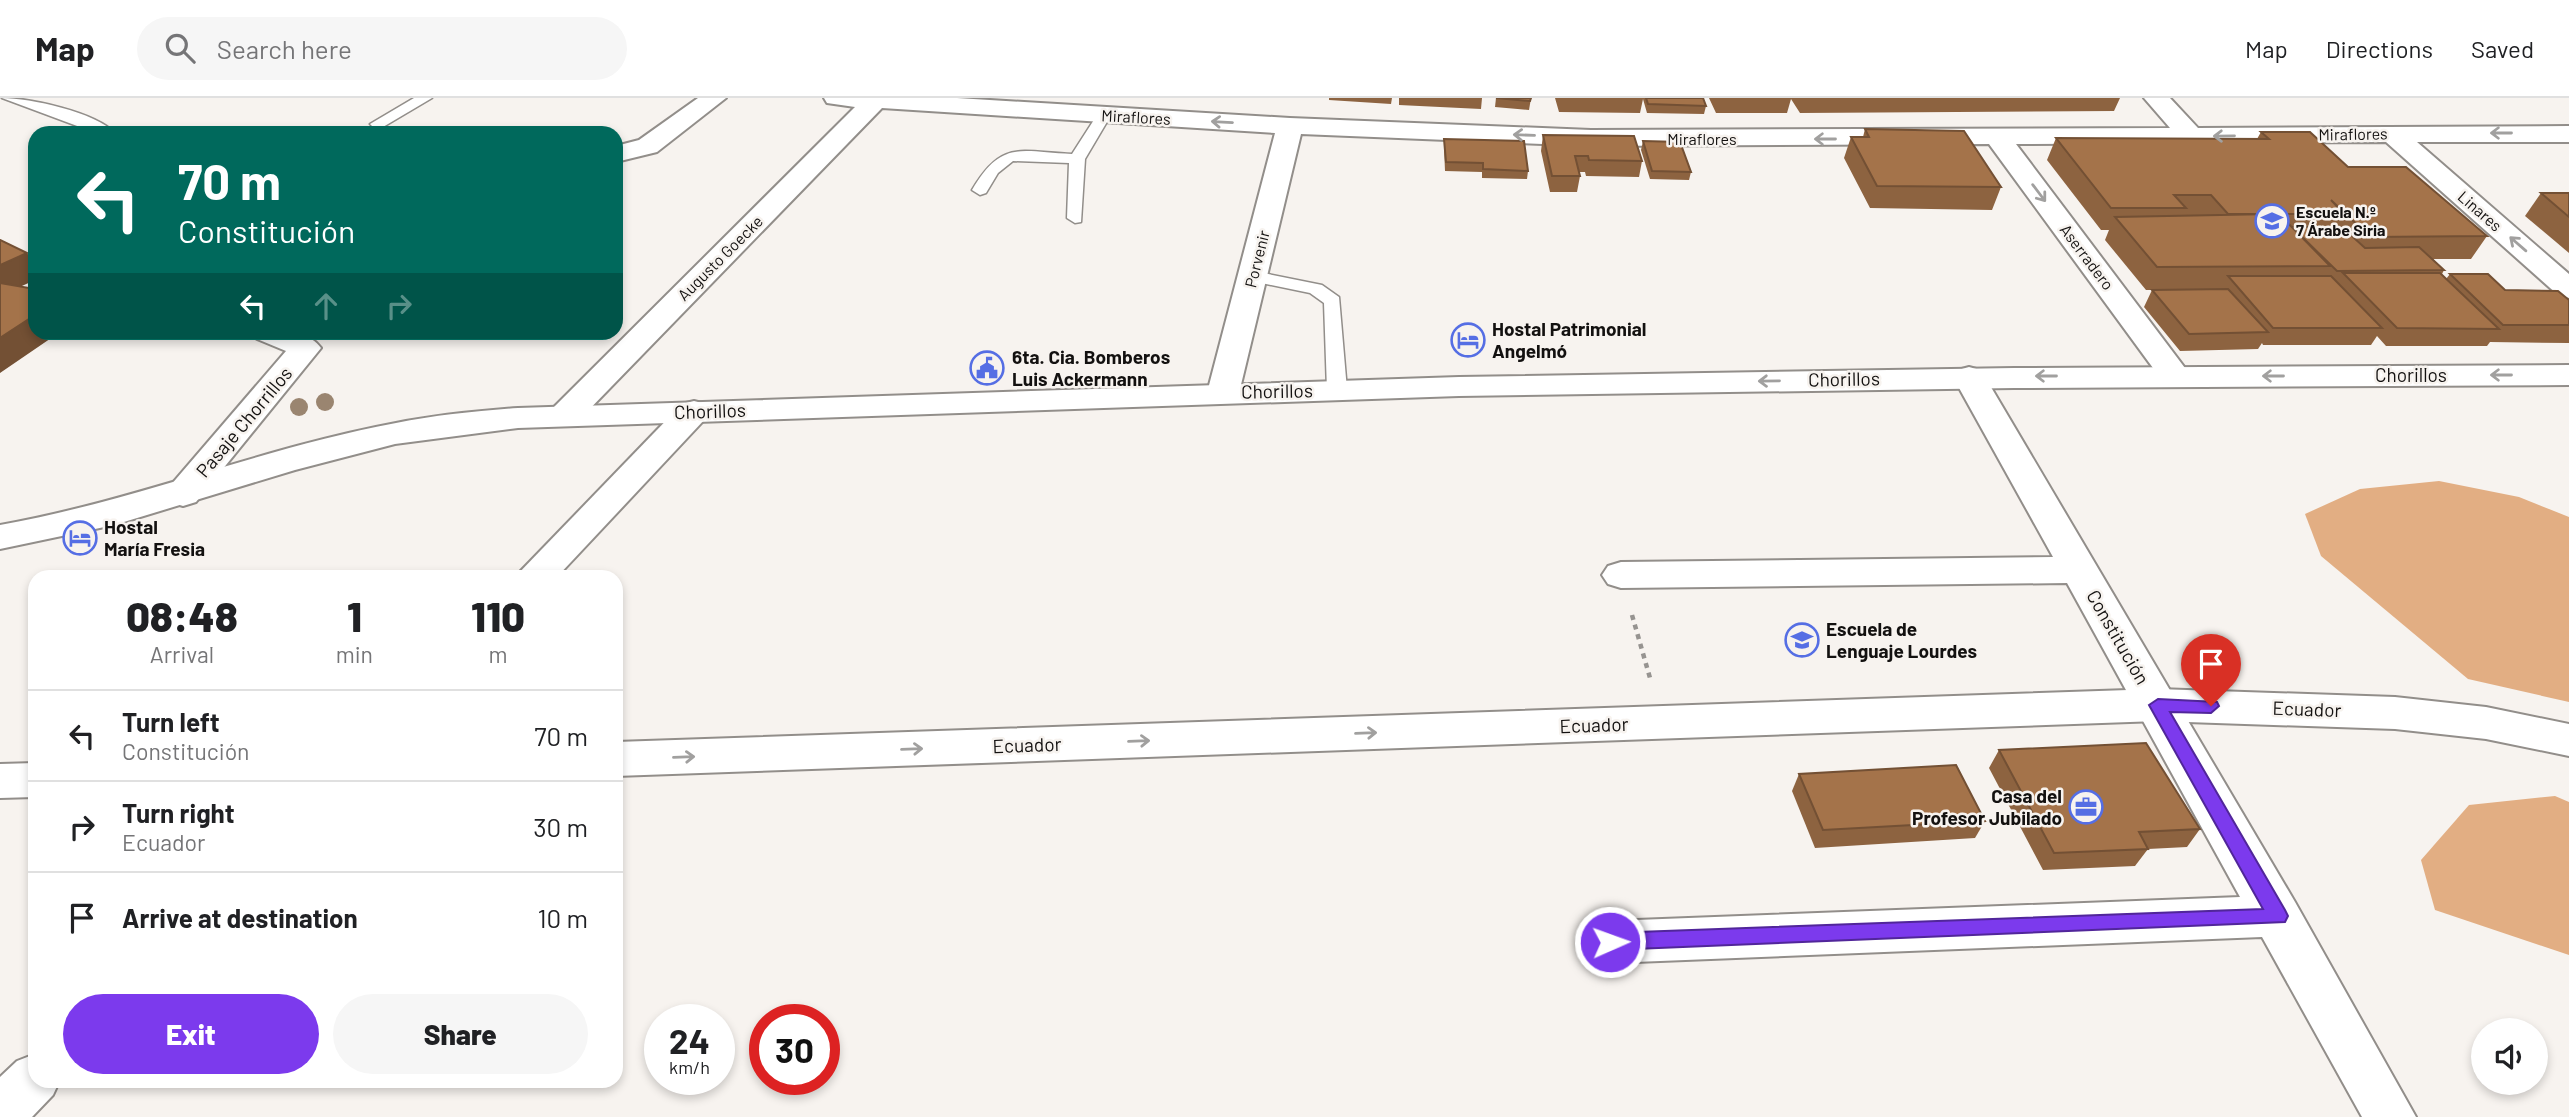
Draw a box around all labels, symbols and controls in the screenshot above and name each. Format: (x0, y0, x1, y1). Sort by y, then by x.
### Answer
search box (137, 17, 627, 80)
text: Map (35, 28, 95, 68)
icon: search (161, 29, 199, 67)
text: Search here (217, 33, 352, 64)
text: Map (2245, 34, 2288, 63)
text: Directions (2326, 34, 2433, 63)
text: Saved (2471, 34, 2534, 63)
street label: Miraflores (1101, 105, 1171, 128)
one-way arrow (1211, 115, 1233, 128)
street label: Miraflores (2318, 123, 2388, 144)
one-way arrow (2490, 126, 2513, 140)
one-way arrow (1513, 129, 1536, 142)
street label: Miraflores (1667, 129, 1737, 148)
one-way arrow (2213, 129, 2236, 142)
one-way arrow (1814, 132, 1837, 146)
text: 70 m (178, 151, 281, 210)
icon: left (63, 154, 154, 245)
one-way arrow (2031, 183, 2046, 202)
street label: Linares (2455, 186, 2506, 235)
school or university icon: Escuela N.º 7 Árabe Siria (2253, 202, 2291, 240)
place label: Escuela N.º 7 Árabe Siria (2296, 202, 2386, 239)
text: Constitución (178, 211, 355, 249)
street label: Augusto Goecke (673, 211, 766, 304)
street label: Aserradero (2057, 220, 2118, 293)
street label: Porvenir (1240, 228, 1273, 290)
one-way arrow (2509, 236, 2527, 252)
icon: left (234, 287, 272, 325)
icon: ahead (307, 287, 345, 325)
icon: right (380, 287, 418, 325)
place label: Hostal Patrimonial Angelmó (1492, 317, 1646, 362)
hotel icon: Hostal Patrimonial Angelmó (1449, 321, 1487, 359)
place label: 6ta. Cia. Bomberos Luis Ackermann (1012, 345, 1170, 390)
public building icon: 6ta. Cia. Bomberos Luis Ackermann (968, 349, 1006, 387)
street label: Pasaje Chorrillos (191, 362, 297, 482)
street label: Chorillos (2375, 363, 2447, 386)
street label: Chorillos (1808, 366, 1880, 391)
one-way arrow (2490, 368, 2513, 382)
one-way arrow (2035, 369, 2058, 383)
one-way arrow (2262, 369, 2285, 383)
one-way arrow (1758, 374, 1781, 388)
street label: Chorillos (1241, 378, 1313, 403)
street label: Chorillos (674, 398, 746, 423)
place label: Hostal María Fresia (104, 515, 205, 560)
hotel icon: Hostal María Fresia (61, 519, 99, 557)
street label: Constitución (2082, 585, 2155, 688)
text: 08:48 (126, 590, 238, 640)
text: 1 (347, 590, 362, 640)
text: 110 (471, 590, 525, 640)
place label: Escuela de Lenguaje Lourdes (1826, 617, 1977, 662)
school or university icon: Escuela de Lenguaje Lourdes (1783, 621, 1821, 659)
pin (2181, 634, 2241, 706)
text: Arrival (150, 640, 214, 668)
text: min (336, 640, 373, 668)
text: m (488, 640, 508, 668)
icon: arrive (2192, 645, 2230, 683)
street label: Ecuador (2272, 696, 2342, 721)
text: Turn left (122, 706, 220, 737)
street label: Ecuador (1559, 712, 1629, 737)
icon: left (63, 717, 101, 755)
text: 70 m (534, 720, 588, 751)
one-way arrow (1355, 726, 1378, 739)
street label: Ecuador (992, 732, 1062, 757)
one-way arrow (1127, 734, 1150, 747)
text: Constitución (122, 737, 249, 765)
one-way arrow (900, 742, 923, 755)
one-way arrow (672, 750, 695, 764)
place label: Casa del Profesor Jubilado (1912, 784, 2062, 829)
office icon: Casa del Profesor Jubilado (2067, 788, 2105, 826)
text: Turn right (122, 797, 235, 828)
icon: right (63, 808, 101, 846)
text: 30 m (533, 811, 588, 842)
text: Ecuador (122, 828, 205, 856)
icon: arrive (63, 899, 101, 937)
text: Arrive at destination (122, 902, 358, 933)
text: 10 m (538, 902, 588, 933)
position arrow (1573, 905, 1647, 979)
button: Exit (63, 994, 319, 1074)
button: Share (333, 994, 588, 1074)
speed limit sign: 30 (749, 1004, 840, 1095)
map controls (2471, 1018, 2548, 1095)
button: sound (2471, 1018, 2548, 1095)
text: 24 (669, 1019, 710, 1061)
text: km/h (669, 1056, 710, 1078)

